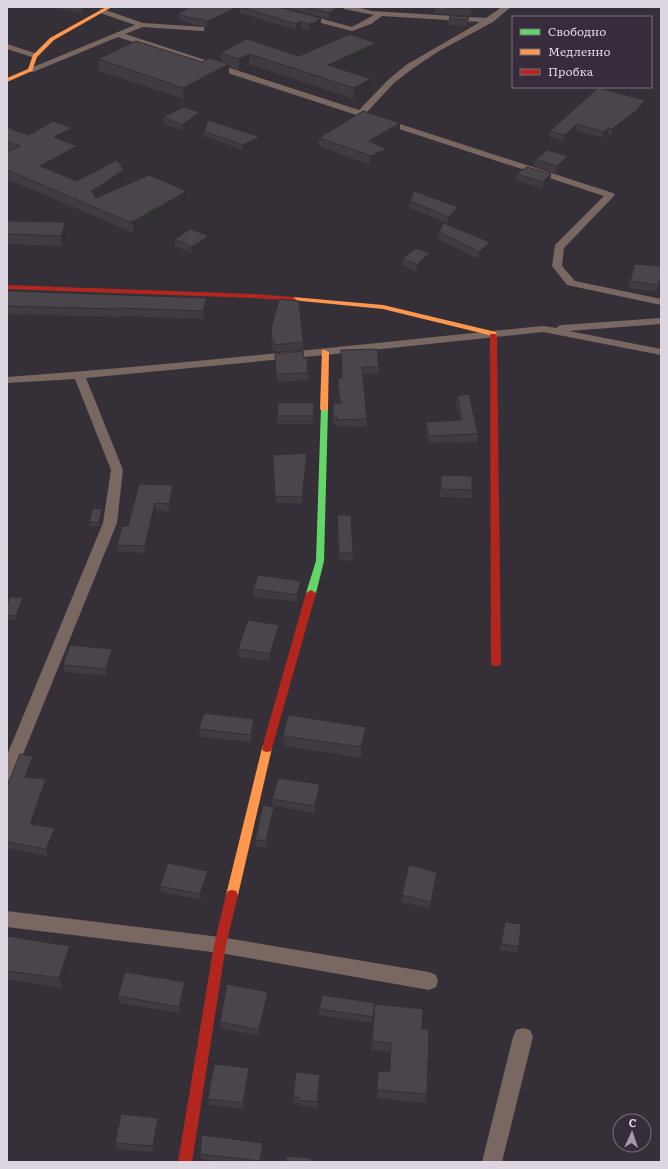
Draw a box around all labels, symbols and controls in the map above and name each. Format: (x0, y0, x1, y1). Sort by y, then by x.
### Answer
legend (512, 16, 652, 88)
text: Свободно (548, 22, 606, 40)
text: Медленно (548, 42, 611, 60)
text: Пробка (548, 62, 594, 80)
north arrow (612, 1113, 652, 1153)
text: С (628, 1114, 637, 1130)

